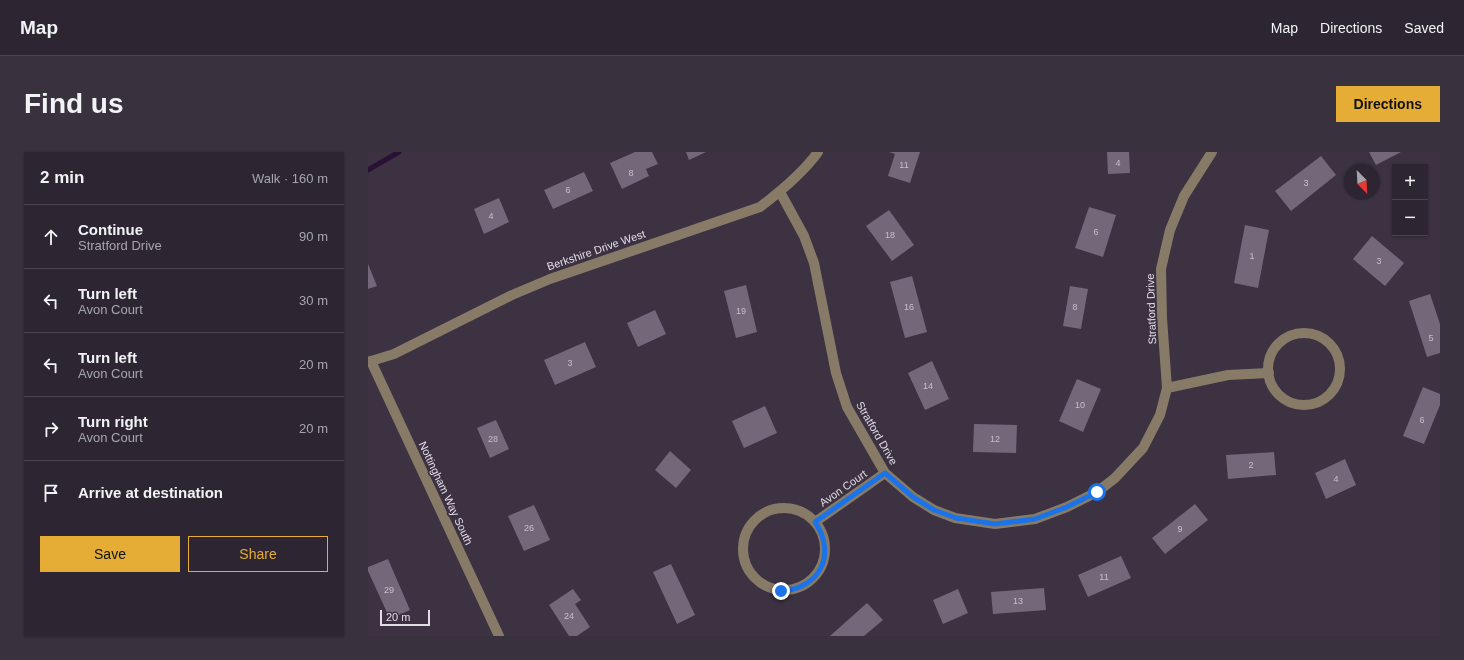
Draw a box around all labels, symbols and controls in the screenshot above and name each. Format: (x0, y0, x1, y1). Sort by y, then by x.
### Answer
text: Map (20, 17, 58, 38)
text: Map (1271, 20, 1298, 36)
text: Directions (1320, 20, 1382, 36)
text: Saved (1404, 20, 1444, 36)
button: Directions (1336, 86, 1440, 122)
text: Find us (24, 88, 124, 119)
house number: 4 (1115, 158, 1121, 168)
house number: 11 (899, 160, 909, 170)
north arrow (1344, 164, 1380, 200)
map controls (1392, 164, 1428, 236)
button: + (1392, 164, 1428, 200)
text: 2 min (40, 168, 84, 187)
house number: 8 (628, 168, 634, 178)
text: Walk · 160 m (252, 171, 328, 186)
house number: 3 (1303, 178, 1309, 188)
house number: 6 (565, 185, 571, 195)
button: − (1392, 200, 1428, 236)
house number: 4 (488, 211, 494, 221)
text: Continue (78, 221, 143, 238)
icon: ahead (40, 226, 62, 248)
house number: 6 (1093, 227, 1099, 237)
street label: Berkshire Drive West (545, 228, 647, 272)
text: 90 m (299, 229, 328, 244)
house number: 18 (885, 230, 895, 240)
text: Stratford Drive (78, 238, 162, 253)
house number: 1 (1249, 251, 1255, 261)
house number: 3 (1376, 256, 1382, 266)
street label: Stratford Drive (1144, 273, 1158, 345)
text: Turn left (78, 285, 137, 302)
icon: left (40, 290, 62, 312)
text: 30 m (299, 293, 328, 308)
text: Avon Court (78, 302, 143, 317)
house number: 16 (904, 302, 914, 312)
house number: 8 (1072, 302, 1078, 312)
house number: 19 (736, 306, 746, 316)
house number: 5 (1428, 333, 1434, 343)
text: Turn left (78, 349, 137, 366)
icon: left (40, 354, 62, 376)
text: 20 m (299, 357, 328, 372)
house number: 3 (567, 358, 573, 368)
text: Avon Court (78, 366, 143, 381)
house number: 14 (923, 381, 933, 391)
street label: Stratford Drive (854, 399, 900, 467)
house number: 10 (1075, 400, 1085, 410)
text: Turn right (78, 413, 148, 430)
house number: 6 (1419, 415, 1425, 425)
icon: right (40, 418, 62, 440)
text: 20 m (299, 421, 328, 436)
text: Avon Court (78, 430, 143, 445)
house number: 28 (488, 434, 498, 444)
house number: 12 (990, 434, 1000, 444)
street label: Nottingham Way South (417, 439, 475, 547)
house number: 2 (1248, 460, 1254, 470)
street label: Avon Court (817, 467, 869, 509)
house number: 4 (1333, 474, 1339, 484)
icon: arrive (40, 482, 62, 504)
route start (1088, 483, 1106, 501)
text: Arrive at destination (78, 484, 223, 501)
house number: 26 (524, 523, 534, 533)
house number: 9 (1177, 524, 1183, 534)
button: Save (40, 536, 180, 572)
button: Share (188, 536, 328, 572)
house number: 11 (1099, 572, 1109, 582)
route end (772, 582, 790, 600)
house number: 29 (384, 585, 394, 595)
house number: 13 (1013, 596, 1023, 606)
scale bar (380, 608, 430, 627)
text: 20 m (386, 611, 410, 623)
house number: 24 (564, 611, 574, 621)

